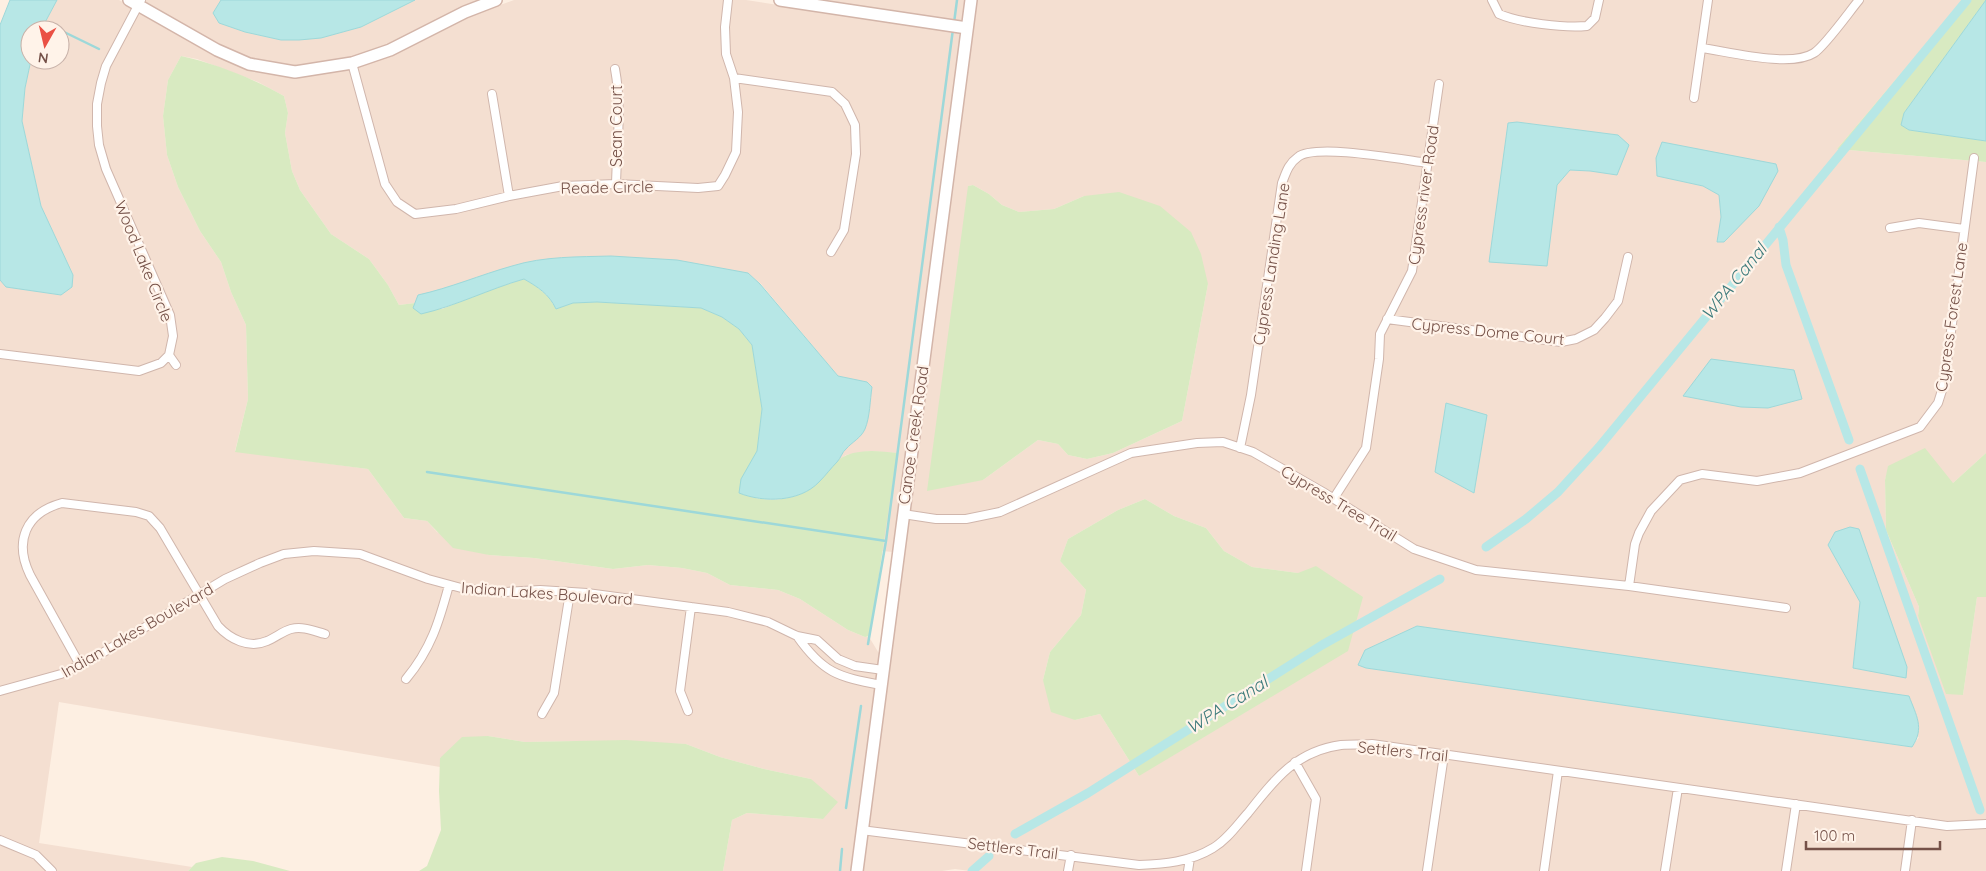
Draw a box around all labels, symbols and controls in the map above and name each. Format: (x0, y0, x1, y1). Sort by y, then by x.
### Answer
north arrow (20, 20, 70, 70)
text: N (37, 48, 50, 68)
street label: Sean Court (606, 85, 626, 167)
street label: Cypress river Road (1403, 124, 1443, 266)
street label: Reade Circle (560, 176, 654, 198)
street label: Cypress Landing Lane (1248, 181, 1294, 347)
street label: Wood Lake Circle (111, 197, 177, 325)
water label: WPA Canal (1696, 237, 1773, 325)
street label: Cypress Forest Lane (1931, 241, 1971, 393)
street label: Cypress Dome Court (1411, 313, 1565, 349)
street label: Canoe Creek Road (893, 365, 933, 505)
street label: Cypress Tree Trail (1277, 460, 1401, 546)
street label: Indian Lakes Boulevard (460, 577, 634, 609)
street label: Indian Lakes Boulevard (57, 578, 217, 682)
water label: WPA Canal (1182, 669, 1273, 739)
street label: Settlers Trail (1357, 736, 1449, 766)
scale bar (1806, 818, 1940, 850)
text: 100 m (1814, 826, 1855, 845)
street label: Settlers Trail (967, 833, 1059, 863)

